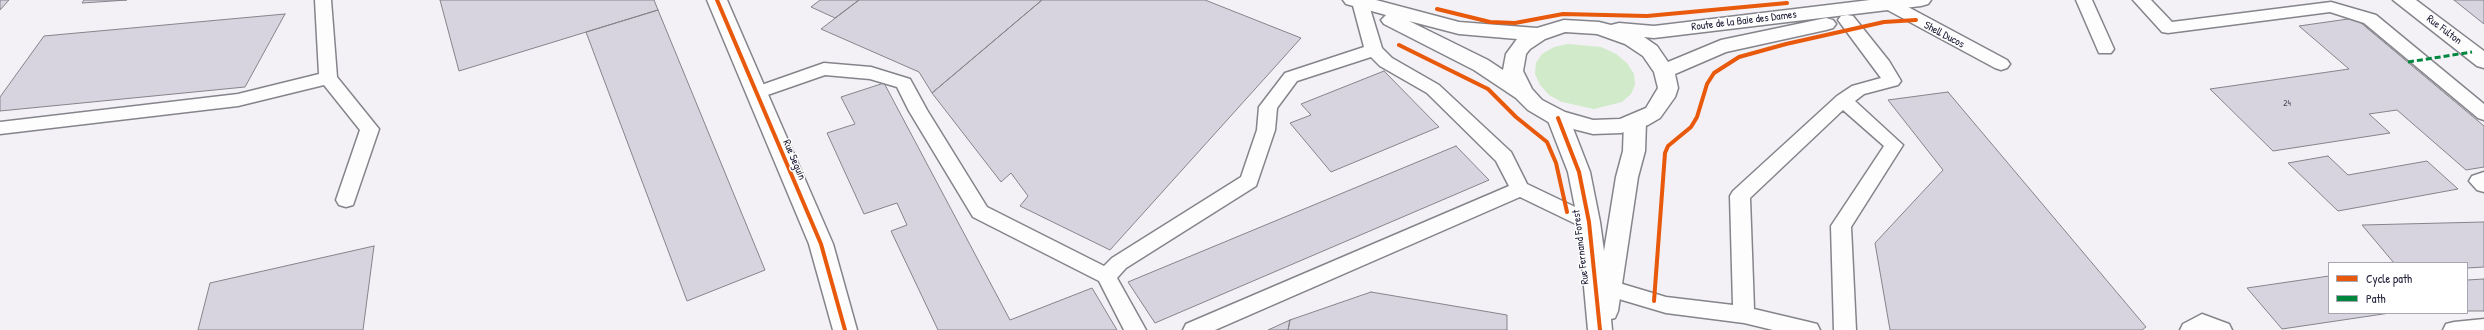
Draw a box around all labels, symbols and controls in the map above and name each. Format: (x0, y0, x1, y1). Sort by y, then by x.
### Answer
street label: Route de la Baie des Dames (1691, 8, 1797, 34)
street label: Rue Fulton (2424, 12, 2464, 48)
street label: Shell Ducos (1922, 19, 1966, 51)
house number: 24 (2283, 99, 2291, 109)
street label: Rue Seguin (780, 138, 808, 182)
street label: Rue Fernand Forest (1570, 209, 1592, 285)
legend (2328, 262, 2468, 314)
text: Cycle path (2366, 270, 2412, 287)
text: Path (2366, 290, 2386, 307)

